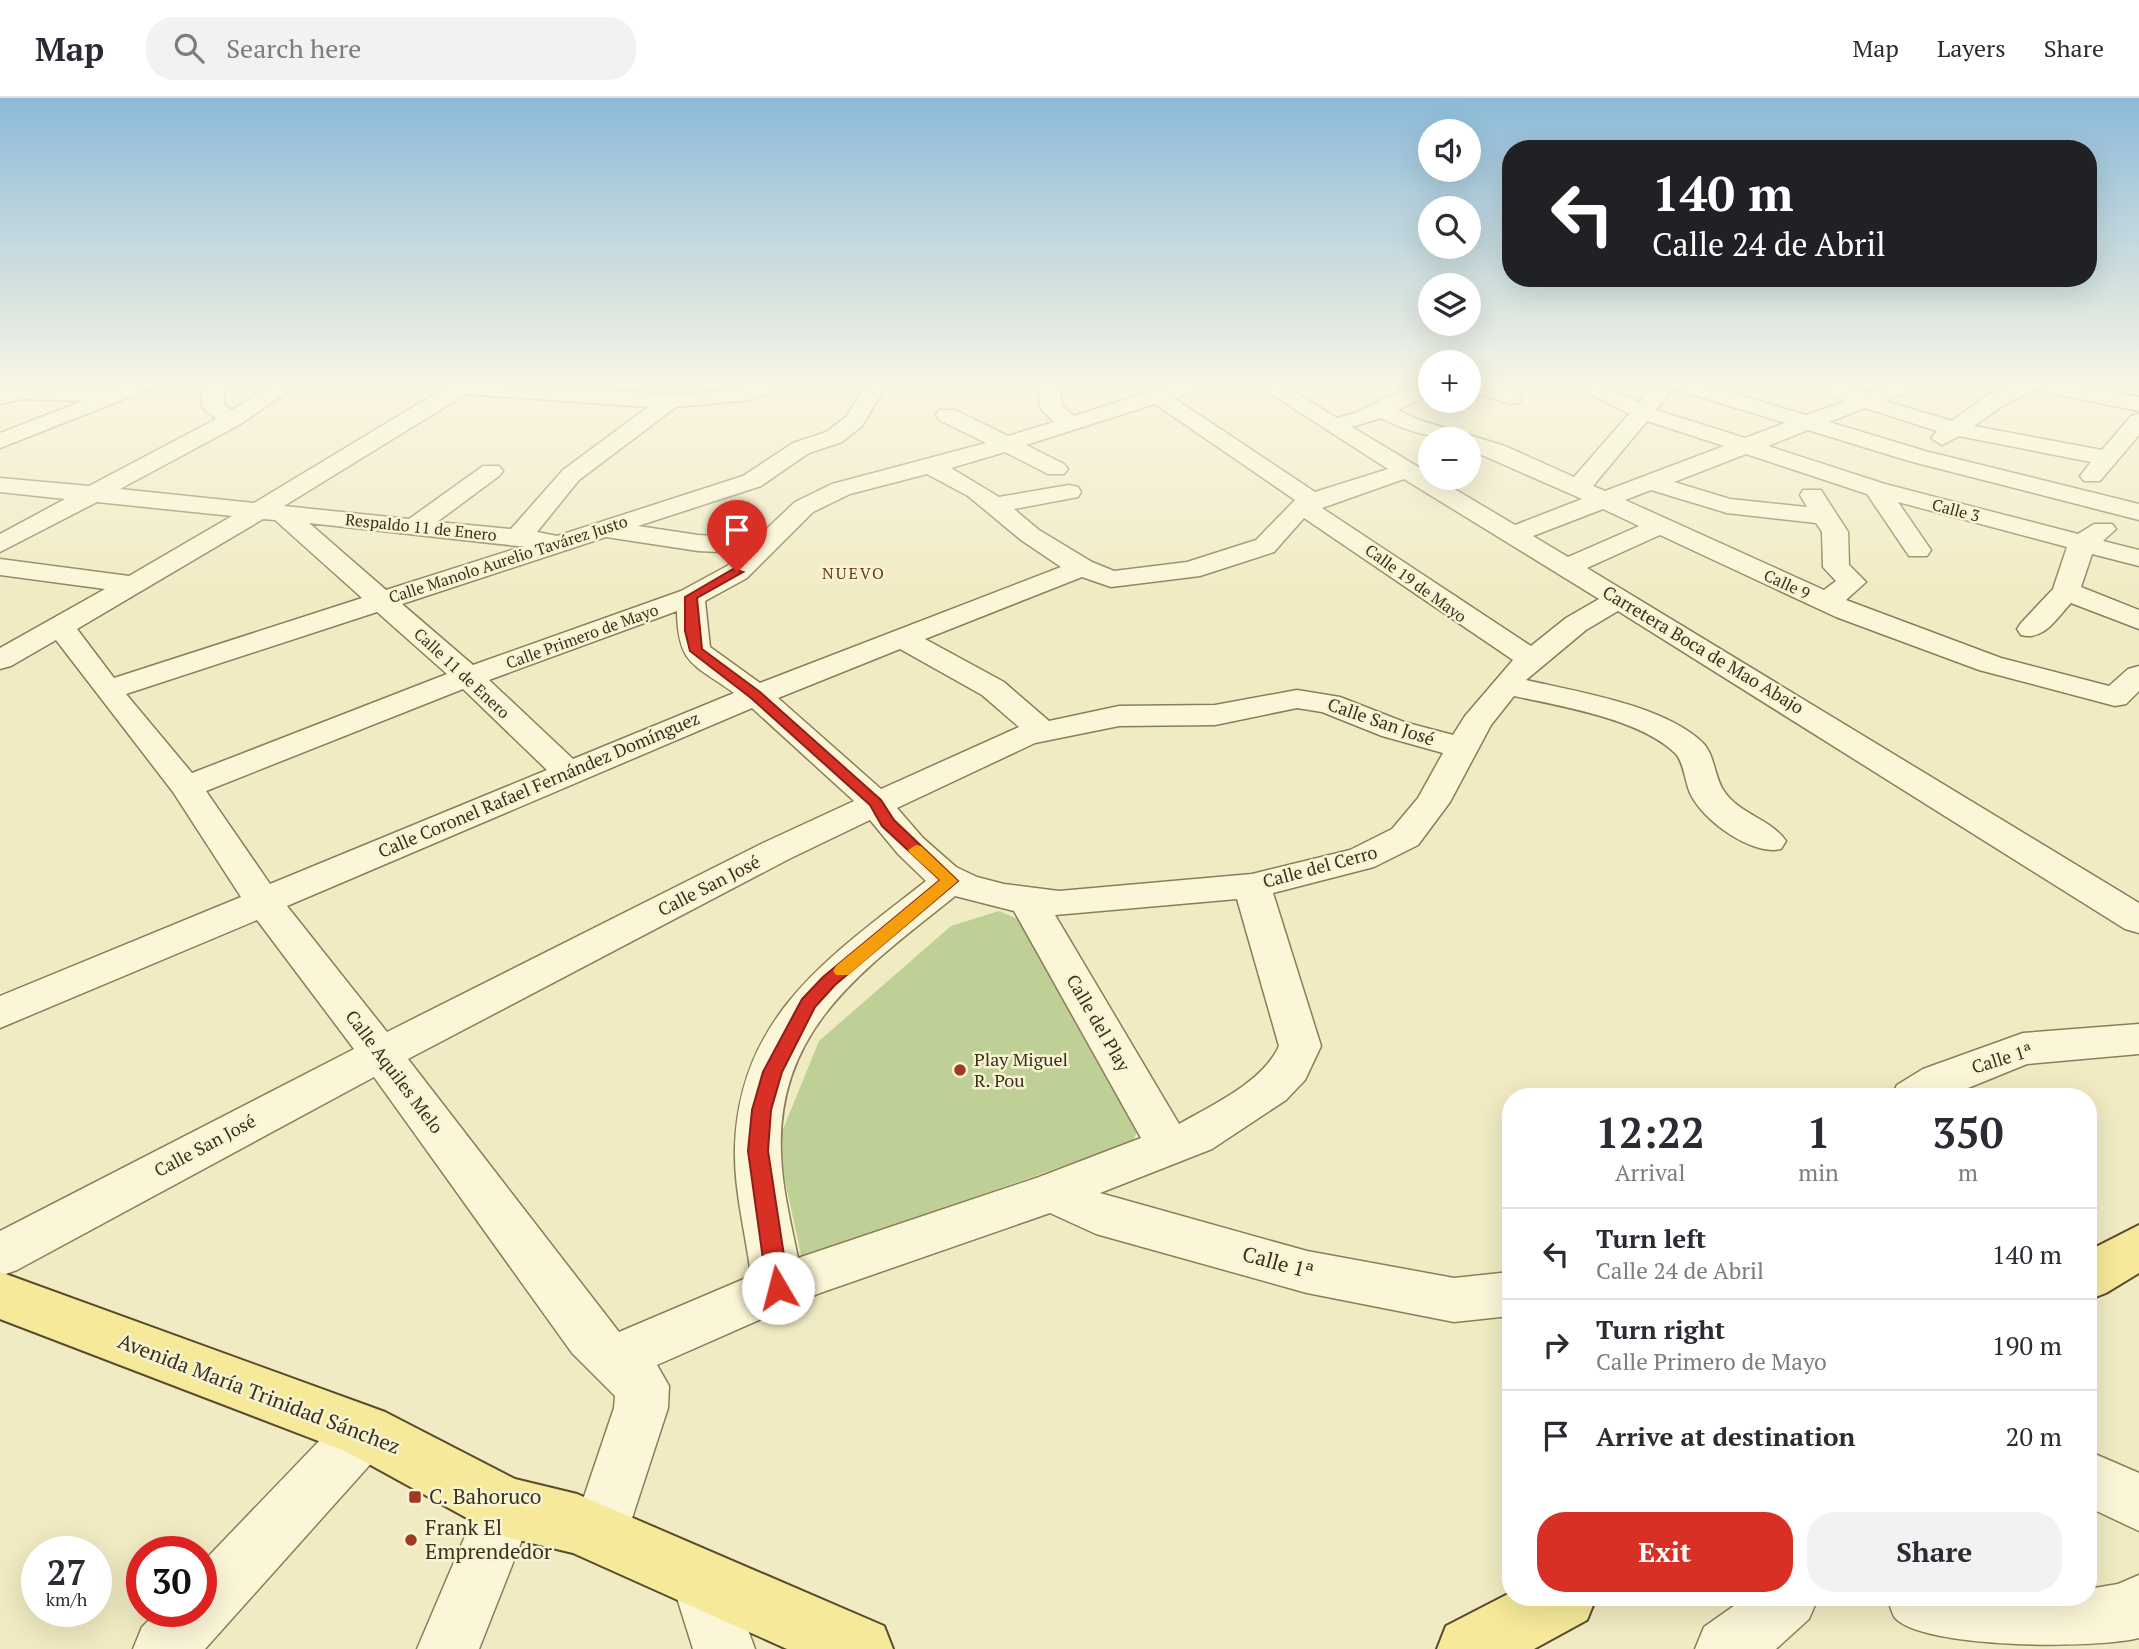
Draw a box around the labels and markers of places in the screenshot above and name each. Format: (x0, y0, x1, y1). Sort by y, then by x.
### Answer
pin (707, 500, 767, 572)
place label: Play Miguel R. Pou (974, 1047, 1068, 1092)
marker: Play Miguel R. Pou (952, 1062, 968, 1078)
place label: C. Bahoruco (429, 1482, 541, 1510)
marker: C. Bahoruco (407, 1489, 423, 1505)
place label: Frank El Emprendedor (425, 1513, 552, 1565)
marker: Frank El Emprendedor (403, 1532, 419, 1548)

